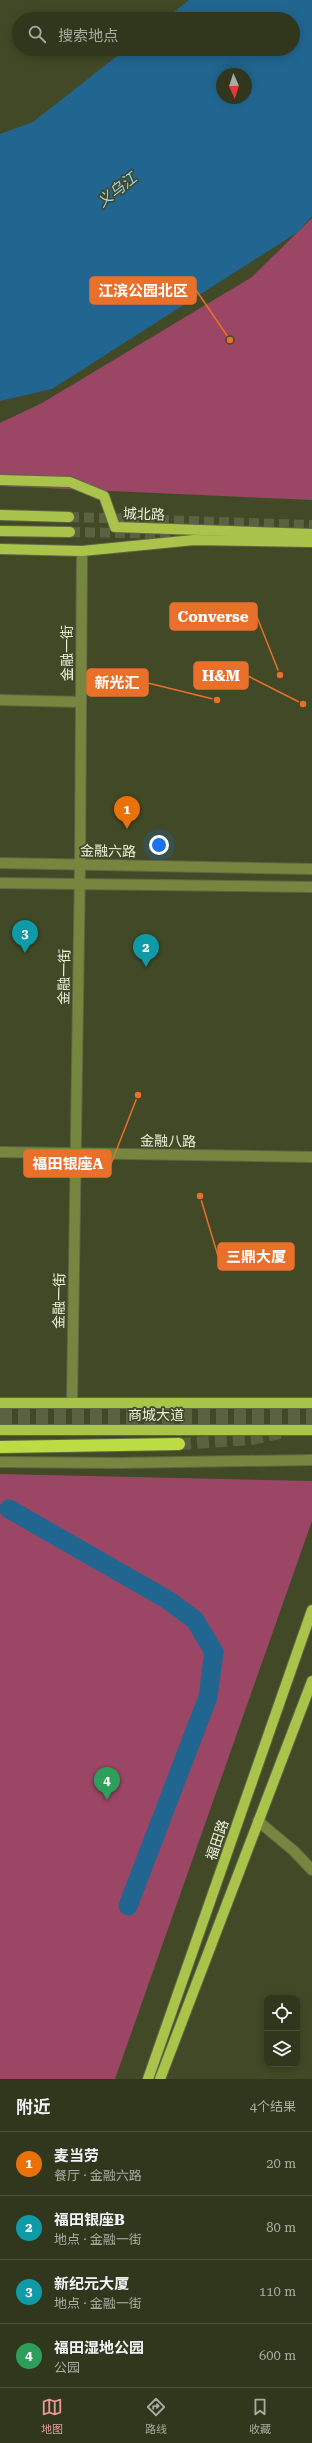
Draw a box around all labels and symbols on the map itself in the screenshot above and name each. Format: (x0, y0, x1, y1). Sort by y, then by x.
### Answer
north arrow (216, 68, 252, 104)
water label: 义乌江 (94, 168, 142, 211)
callout: 江滨公园北区 (90, 277, 196, 304)
text: 江滨公园北区 (98, 282, 188, 300)
street label: 城北路 (123, 505, 165, 523)
callout: Converse (170, 603, 257, 630)
text: Converse (178, 608, 249, 626)
street label: 金融一街 (59, 625, 75, 681)
callout: H&M (194, 662, 248, 689)
text: H&M (202, 667, 241, 685)
callout: 新光汇 (87, 669, 148, 696)
text: 新光汇 (94, 674, 140, 692)
pin: 1 (114, 796, 140, 829)
your location (149, 835, 169, 855)
street label: 金融六路 (80, 843, 136, 859)
pin: 3 (12, 920, 38, 953)
pin: 2 (133, 934, 159, 967)
street label: 金融一街 (56, 949, 72, 1005)
street label: 金融八路 (140, 1133, 196, 1149)
callout: 福田银座A (24, 1150, 111, 1177)
text: 福田银座A (33, 1155, 104, 1173)
callout: 三鼎大厦 (218, 1243, 294, 1270)
text: 三鼎大厦 (226, 1248, 286, 1266)
street label: 金融一街 (51, 1273, 67, 1329)
street label: 商城大道 (128, 1407, 184, 1423)
pin: 4 (94, 1767, 120, 1800)
street label: 福田路 (203, 1818, 231, 1862)

